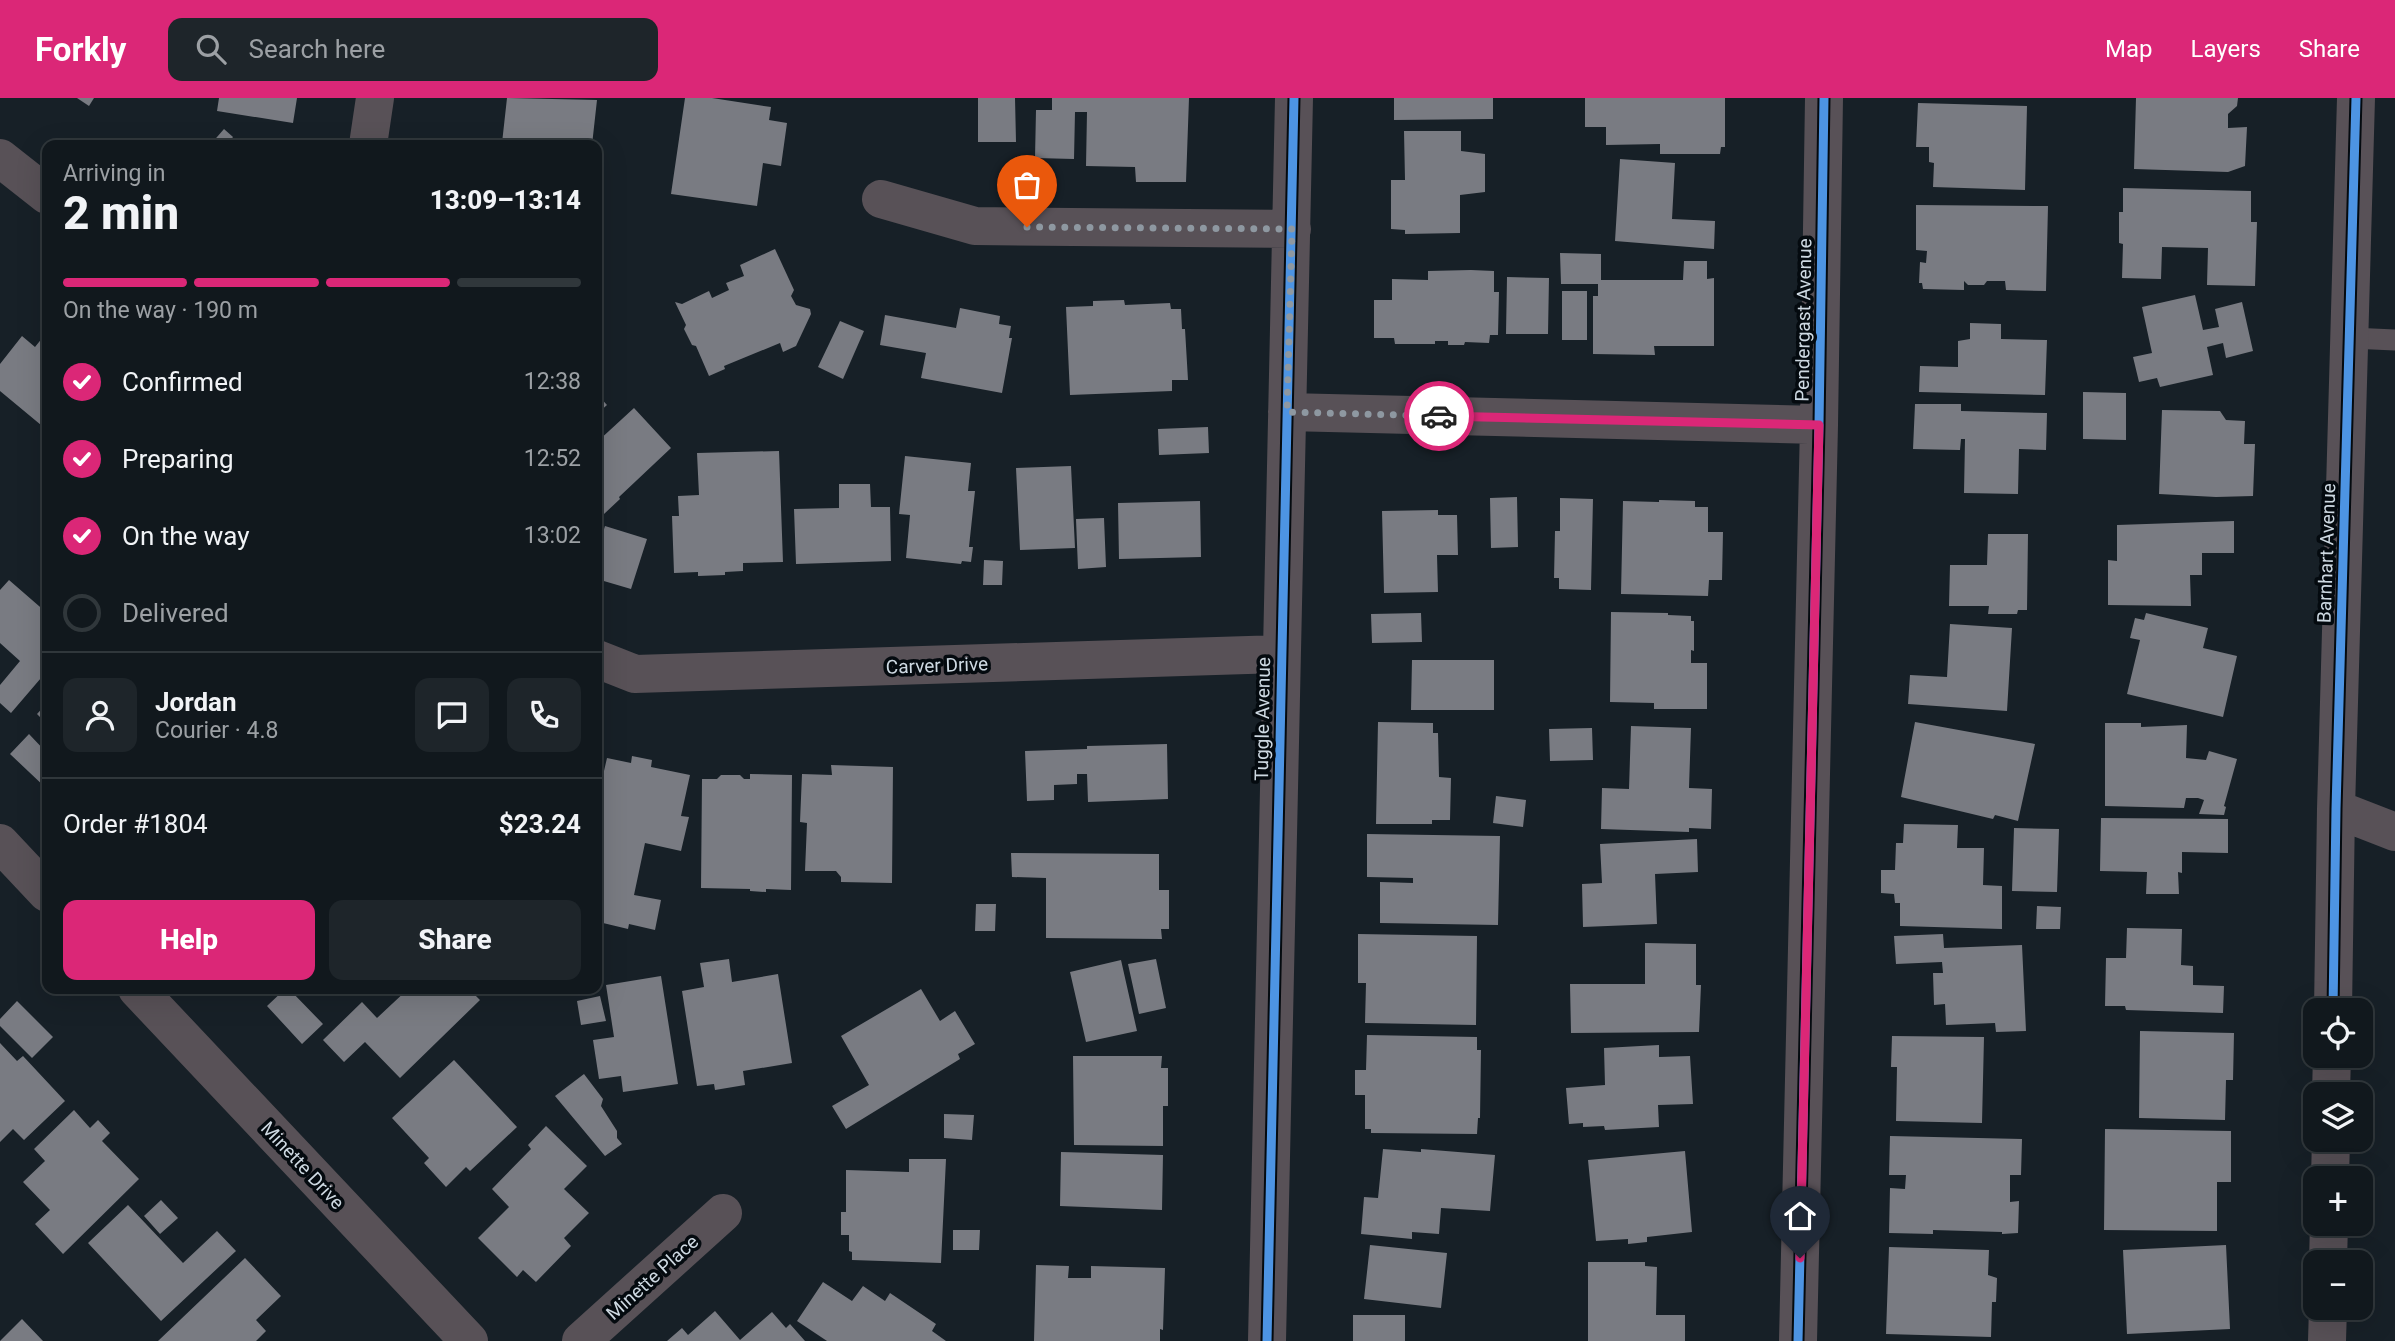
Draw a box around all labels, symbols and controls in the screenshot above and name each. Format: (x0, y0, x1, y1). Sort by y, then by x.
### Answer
search box (168, 18, 658, 81)
text: Forkly (35, 30, 126, 69)
icon: search (192, 30, 230, 68)
text: Search here (248, 34, 385, 64)
text: Map (2105, 35, 2153, 63)
text: Layers (2191, 35, 2261, 63)
text: Share (2299, 35, 2360, 63)
pin (997, 155, 1057, 227)
text: Arriving in (63, 160, 166, 187)
icon: bag (1008, 166, 1046, 204)
text: 13:09–13:14 (430, 185, 581, 215)
text: 2 min (63, 186, 179, 240)
street label: Pendergast Avenue (1791, 238, 1816, 402)
text: On the way · 190 m (63, 297, 258, 324)
icon: check (63, 363, 101, 401)
text: Confirmed (122, 367, 243, 397)
text: 12:38 (524, 368, 581, 395)
courier (1404, 381, 1474, 451)
icon: car (1420, 397, 1458, 435)
icon: check (63, 440, 101, 478)
text: Preparing (122, 444, 234, 474)
text: 12:52 (524, 445, 581, 472)
street label: Barnhart Avenue (2313, 483, 2340, 623)
icon: check (63, 517, 101, 555)
text: On the way (122, 521, 250, 551)
text: 13:02 (524, 522, 581, 549)
text: Delivered (122, 598, 229, 628)
street label: Carver Drive (885, 652, 989, 679)
street label: Tuggle Avenue (1250, 657, 1275, 781)
button: person (63, 678, 137, 752)
button: chat (415, 678, 489, 752)
button: phone (507, 678, 581, 752)
text: Jordan (155, 687, 237, 717)
text: Courier · 4.8 (155, 717, 278, 744)
text: Order #1804 (63, 809, 208, 839)
text: $23.24 (499, 809, 581, 839)
button: Help (63, 900, 315, 980)
button: Share (329, 900, 581, 980)
map controls (2303, 998, 2373, 1320)
button: locate (2303, 998, 2373, 1068)
button: layers (2303, 1082, 2373, 1152)
street label: Minette Drive (256, 1117, 349, 1214)
button: + (2303, 1166, 2373, 1236)
pin (1770, 1186, 1830, 1258)
icon: home (1781, 1197, 1819, 1235)
street label: Minette Place (602, 1230, 703, 1325)
button: − (2303, 1250, 2373, 1320)

